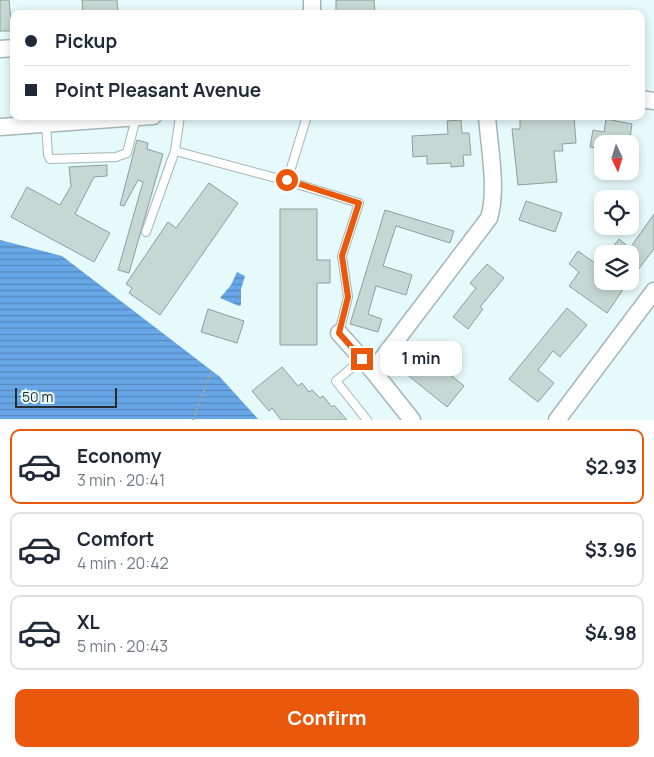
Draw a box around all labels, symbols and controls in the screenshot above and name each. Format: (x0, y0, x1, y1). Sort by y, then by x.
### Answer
text: Pickup (55, 28, 117, 54)
text: Point Pleasant Avenue (55, 77, 261, 103)
north arrow (594, 135, 639, 180)
map controls (594, 135, 639, 290)
route start (276, 169, 298, 191)
button: locate (594, 190, 639, 235)
button: layers (594, 245, 639, 290)
callout: 1 min (380, 342, 462, 376)
text: 1 min (401, 347, 441, 369)
route end (351, 348, 373, 370)
scale bar (15, 384, 118, 408)
text: 50 m (22, 387, 53, 406)
text: Economy (77, 443, 161, 469)
icon: car (17, 444, 62, 489)
text: $2.93 (585, 454, 637, 480)
text: 3 min · 20:41 (77, 469, 165, 491)
text: Comfort (77, 526, 154, 552)
icon: car (17, 527, 62, 572)
text: $3.96 (585, 537, 637, 563)
text: 4 min · 20:42 (77, 552, 169, 574)
text: XL (77, 609, 100, 635)
icon: car (17, 610, 62, 655)
text: $4.98 (585, 620, 637, 646)
text: 5 min · 20:43 (77, 635, 168, 657)
button: Confirm (15, 689, 639, 747)

